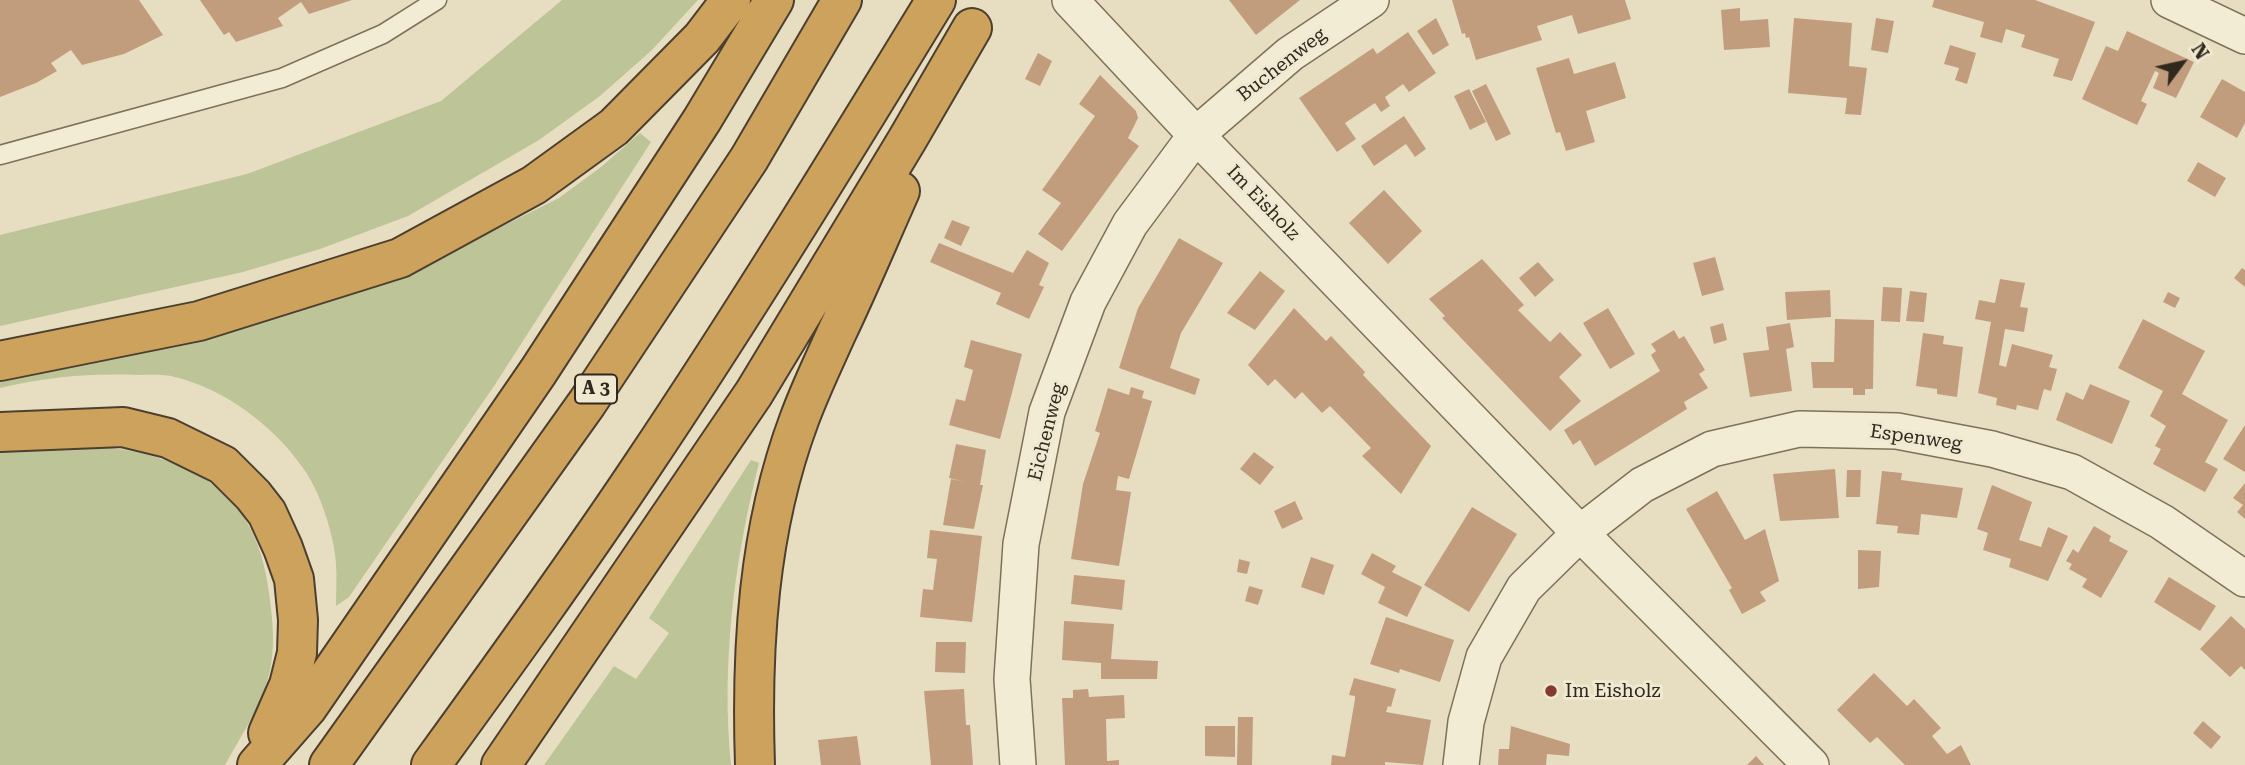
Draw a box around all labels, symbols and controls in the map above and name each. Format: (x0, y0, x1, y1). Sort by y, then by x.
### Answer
street label: Buchenweg (1233, 23, 1331, 107)
north arrow (2147, 28, 2217, 98)
text: N (2186, 39, 2214, 64)
street label: Im Eisholz (1222, 161, 1304, 245)
road number: A 3 (575, 374, 617, 404)
street label: Eichenweg (1024, 381, 1070, 483)
street label: Espenweg (1869, 420, 1963, 456)
place label: Im Eisholz (1565, 680, 1660, 702)
marker: Im Eisholz (1543, 683, 1559, 699)

